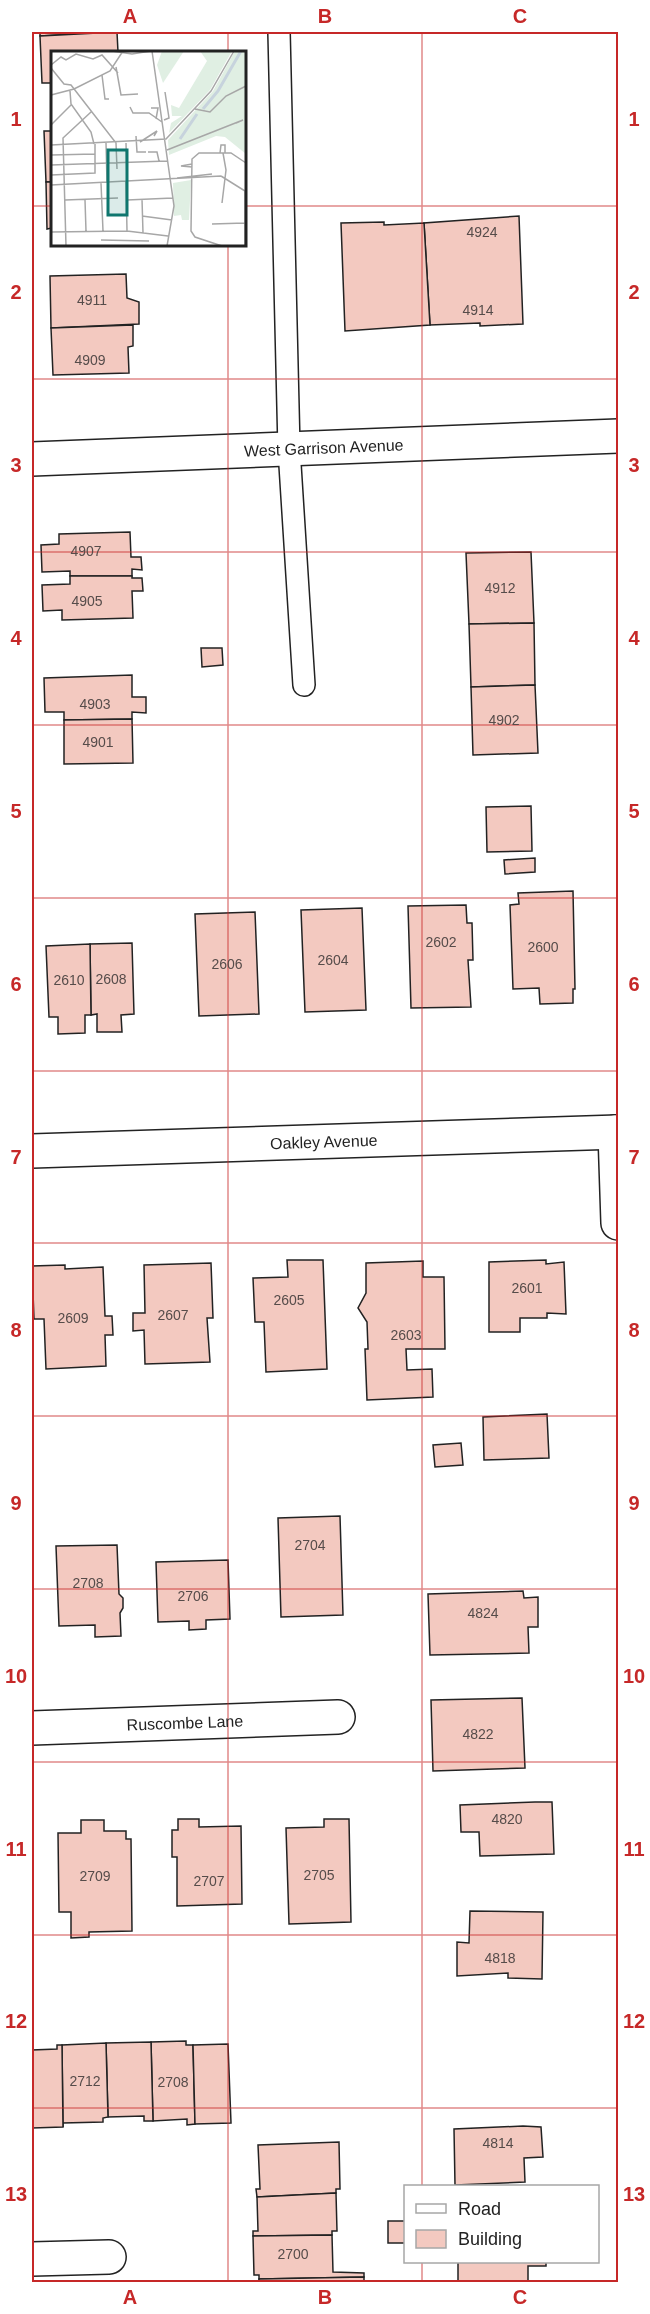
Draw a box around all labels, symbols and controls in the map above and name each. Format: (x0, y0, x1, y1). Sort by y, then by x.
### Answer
text: A (123, 5, 137, 27)
text: B (318, 5, 332, 27)
text: C (513, 5, 527, 27)
inset map (51, 51, 246, 246)
text: 1 (10, 108, 22, 130)
text: 1 (628, 108, 640, 130)
house number: 4924 (466, 224, 498, 240)
text: 2 (10, 281, 22, 303)
text: 2 (628, 281, 640, 303)
house number: 4911 (77, 292, 107, 308)
house number: 4914 (462, 302, 494, 318)
house number: 4909 (74, 352, 106, 368)
street label: West Garrison Avenue (244, 436, 404, 459)
text: 3 (10, 454, 22, 476)
text: 3 (628, 454, 640, 476)
house number: 4907 (70, 543, 102, 559)
house number: 4912 (484, 580, 516, 596)
house number: 4905 (71, 593, 103, 609)
text: 4 (10, 627, 22, 649)
text: 4 (628, 627, 640, 649)
house number: 4903 (79, 696, 111, 712)
house number: 4902 (488, 712, 520, 728)
house number: 4901 (82, 734, 114, 750)
text: 5 (10, 800, 22, 822)
text: 5 (628, 800, 640, 822)
house number: 2602 (425, 934, 457, 950)
house number: 2600 (527, 939, 559, 955)
house number: 2604 (317, 952, 349, 968)
house number: 2606 (211, 956, 243, 972)
house number: 2608 (95, 971, 127, 987)
house number: 2610 (53, 972, 85, 988)
text: 6 (10, 973, 22, 995)
text: 6 (628, 973, 640, 995)
street label: Oakley Avenue (270, 1131, 378, 1152)
text: 7 (10, 1146, 22, 1168)
text: 7 (628, 1146, 640, 1168)
house number: 2601 (511, 1280, 543, 1296)
house number: 2605 (273, 1292, 305, 1308)
house number: 2607 (157, 1307, 189, 1323)
house number: 2609 (57, 1310, 89, 1326)
text: 8 (10, 1319, 22, 1341)
text: 8 (628, 1319, 640, 1341)
house number: 2603 (390, 1327, 422, 1343)
text: 9 (10, 1492, 22, 1514)
text: 9 (628, 1492, 640, 1514)
house number: 2704 (294, 1537, 326, 1553)
house number: 2708 (72, 1575, 104, 1591)
house number: 2706 (177, 1588, 209, 1604)
house number: 4824 (467, 1605, 499, 1621)
text: 10 (5, 1665, 27, 1687)
text: 10 (623, 1665, 645, 1687)
street label: Ruscombe Lane (126, 1712, 244, 1733)
house number: 4822 (462, 1726, 494, 1742)
house number: 4820 (491, 1811, 523, 1827)
text: 11 (5, 1838, 27, 1860)
text: 11 (623, 1838, 645, 1860)
house number: 2705 (303, 1867, 335, 1883)
house number: 2709 (79, 1868, 111, 1884)
house number: 2707 (193, 1873, 225, 1889)
house number: 4818 (484, 1950, 516, 1966)
text: 12 (5, 2010, 27, 2032)
text: 12 (623, 2010, 645, 2032)
house number: 2712 (69, 2073, 101, 2089)
house number: 2708 (157, 2074, 189, 2090)
house number: 4814 (482, 2135, 514, 2151)
text: 13 (5, 2183, 27, 2205)
text: 13 (623, 2183, 645, 2205)
legend (404, 2185, 599, 2263)
text: Road (458, 2199, 501, 2219)
text: Building (458, 2229, 522, 2249)
house number: 2700 (277, 2246, 309, 2262)
text: A (123, 2286, 137, 2308)
text: B (318, 2286, 332, 2308)
text: C (513, 2286, 527, 2308)

